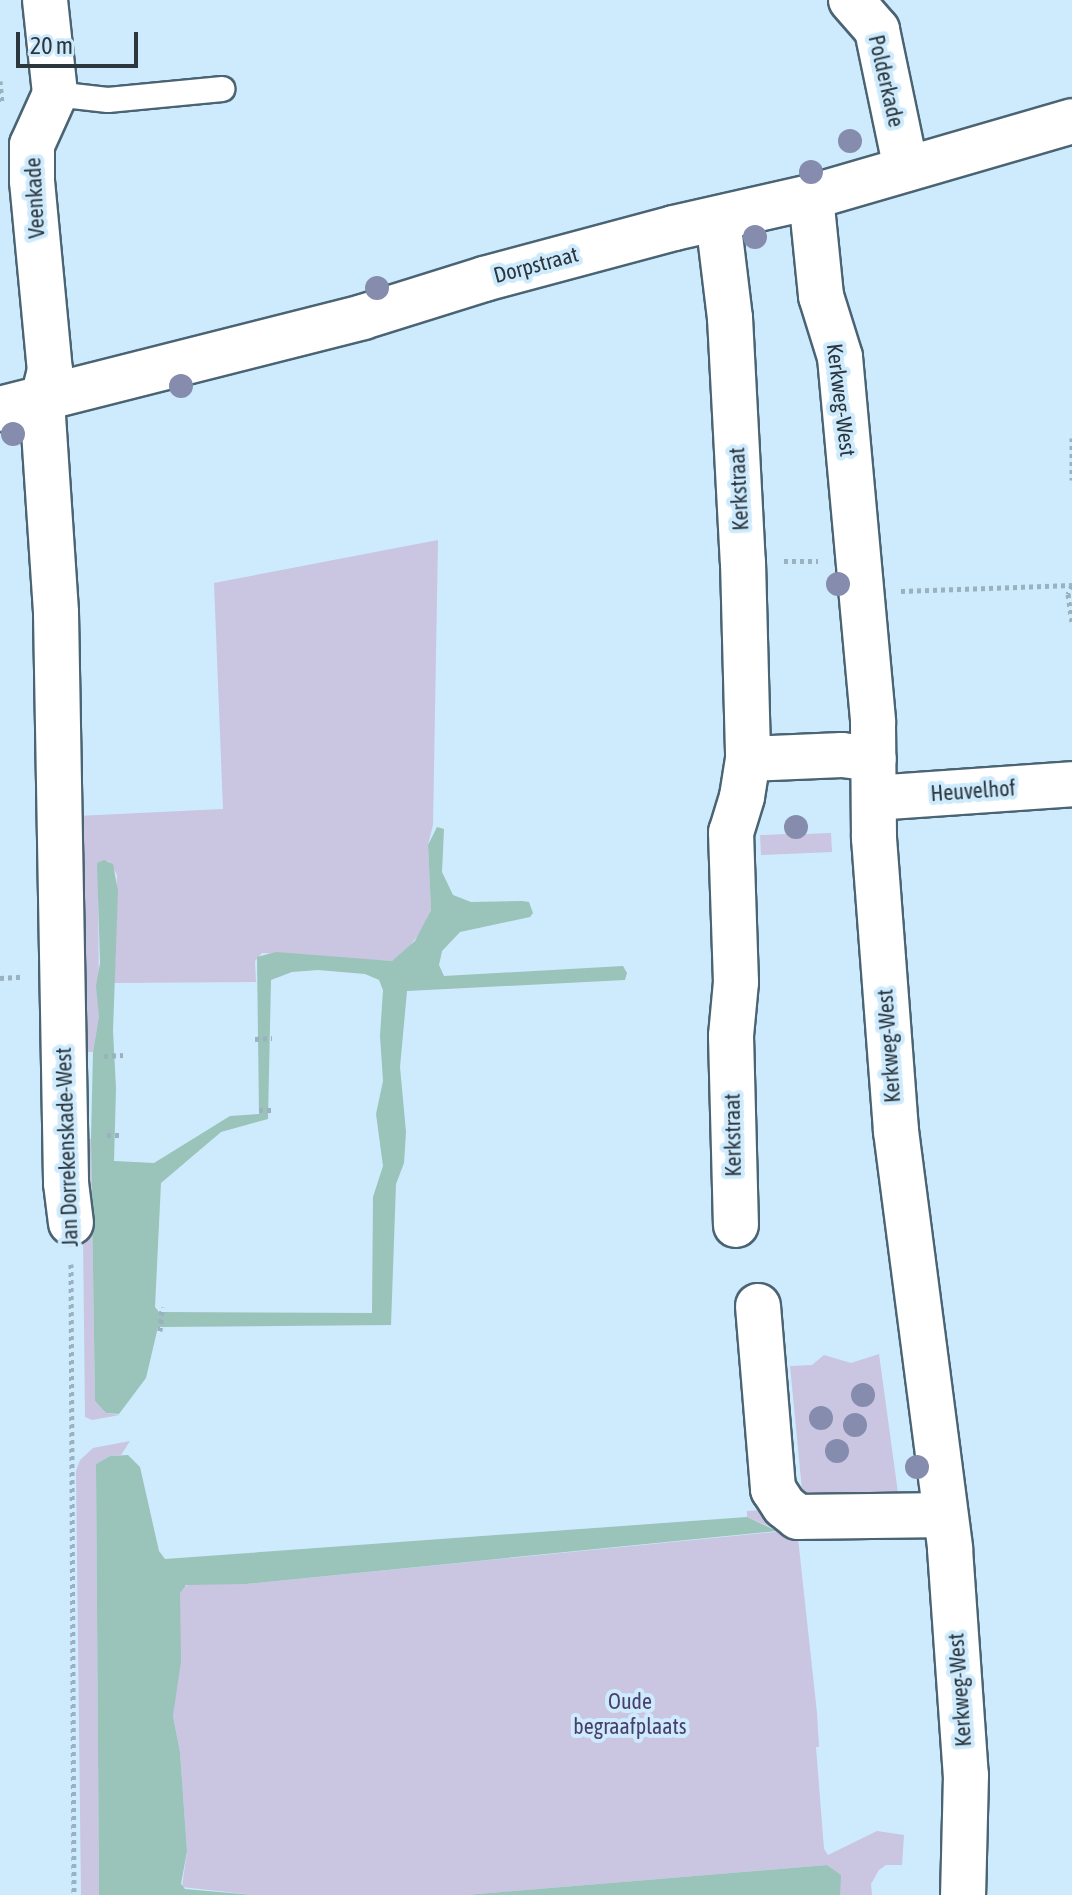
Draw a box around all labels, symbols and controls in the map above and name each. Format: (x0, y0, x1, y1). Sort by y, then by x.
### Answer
scale bar (20, 16, 142, 66)
text: 20 m (30, 32, 73, 59)
street label: Polderkade (863, 32, 909, 130)
street label: Veenkade (20, 157, 50, 239)
street label: Dorpstraat (491, 241, 581, 289)
street label: Kerkweg-West (821, 342, 861, 458)
street label: Kerkstraat (724, 447, 754, 531)
street label: Heuvelhof (930, 775, 1016, 807)
street label: Kerkweg-West (872, 988, 906, 1104)
street label: Jan Dorrekenskade-West (50, 1047, 84, 1247)
street label: Kerkstraat (719, 1093, 747, 1177)
street label: Kerkweg-West (943, 1632, 977, 1748)
park label: Oude begraafplaats (573, 1688, 687, 1740)

